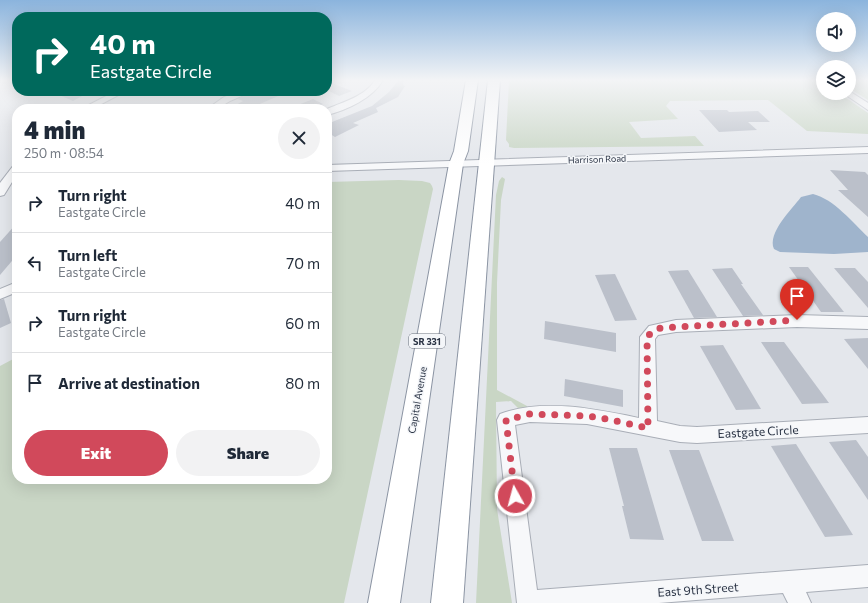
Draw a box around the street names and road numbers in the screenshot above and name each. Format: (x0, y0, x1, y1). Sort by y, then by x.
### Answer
street label: Harrison Road (568, 152, 626, 166)
road number: SR 331 (409, 334, 445, 348)
street label: Capital Avenue (405, 366, 429, 434)
street label: Eastgate Circle (717, 422, 799, 440)
street label: East 9th Street (657, 579, 739, 599)

